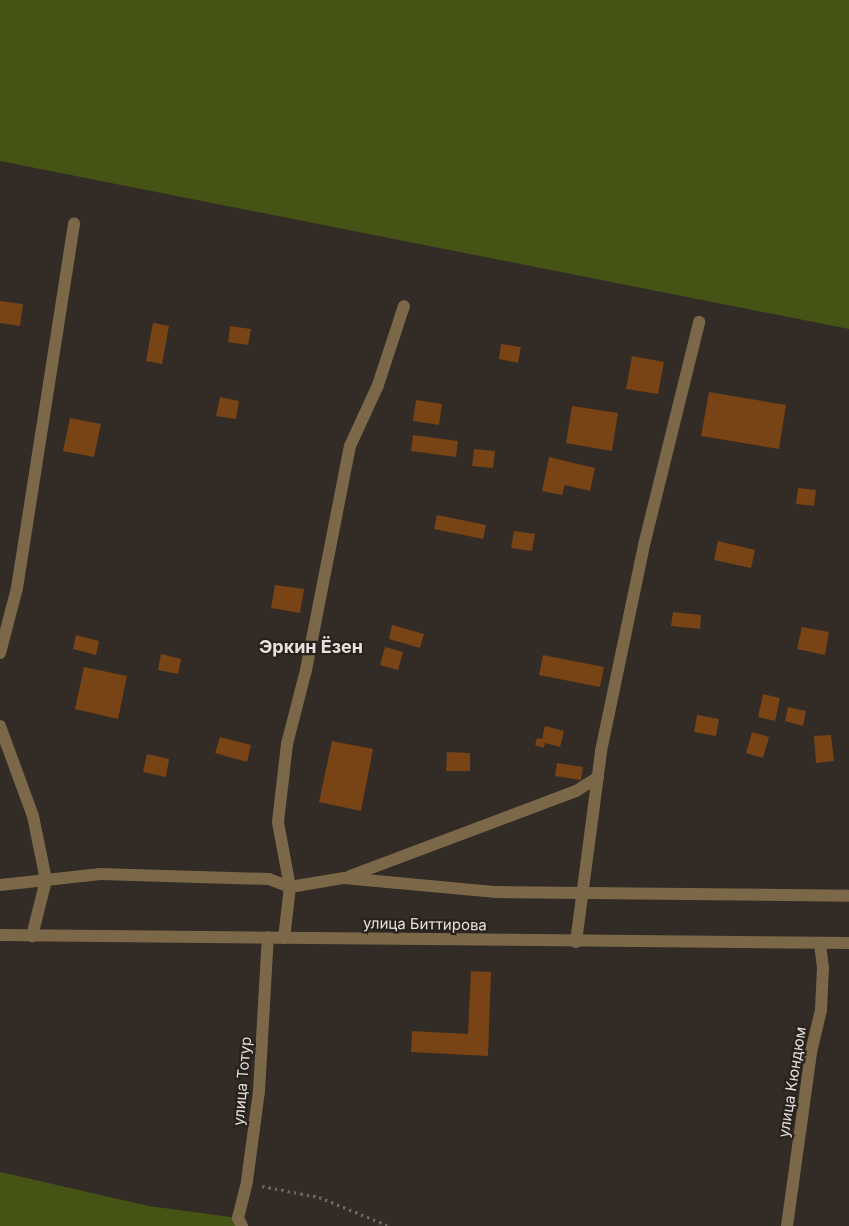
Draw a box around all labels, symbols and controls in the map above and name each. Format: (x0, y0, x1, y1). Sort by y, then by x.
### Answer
district label: Эркин Ёзен (259, 636, 363, 658)
street label: улица Биттирова (363, 914, 487, 934)
street label: улица Кюндюм (774, 1025, 810, 1139)
street label: улица Тотур (229, 1036, 255, 1126)

